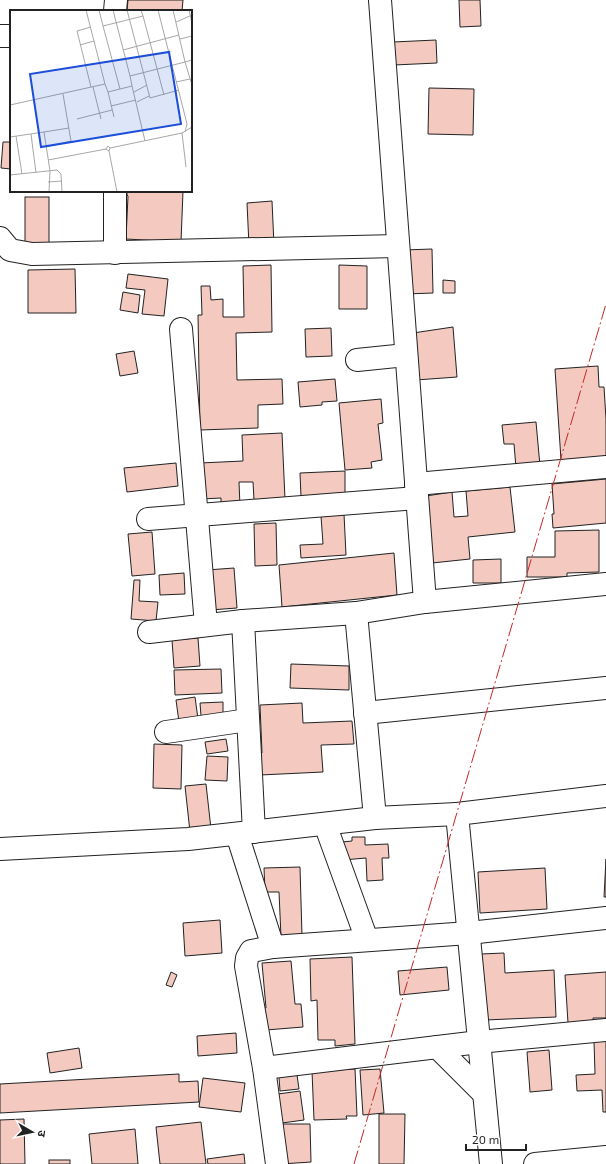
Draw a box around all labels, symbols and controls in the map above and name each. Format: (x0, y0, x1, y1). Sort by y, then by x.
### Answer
inset map (10, 10, 192, 192)
north arrow (12, 1112, 52, 1152)
scale bar (466, 1126, 526, 1152)
text: उ (35, 1129, 49, 1138)
text: 20 m (472, 1132, 499, 1146)

